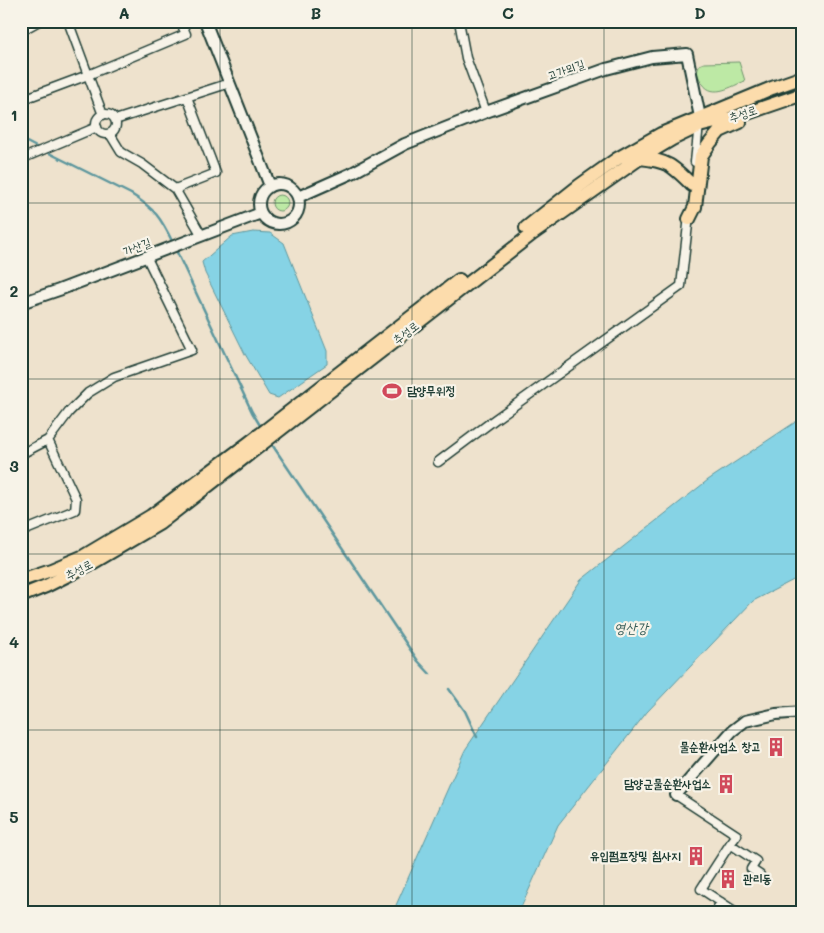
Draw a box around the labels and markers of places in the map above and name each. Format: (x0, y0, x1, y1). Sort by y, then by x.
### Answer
sports icon: 담양무위정 (381, 380, 403, 402)
place label: 담양무위정 (407, 382, 455, 398)
building icon: 물순환사업소 창고 (765, 736, 787, 758)
place label: 물순환사업소 창고 (679, 738, 761, 754)
building icon: 담양군물순환사업소 (715, 773, 737, 795)
place label: 담양군물순환사업소 (624, 775, 711, 791)
building icon: 유입펌프장및 침사지 (685, 845, 707, 867)
place label: 유입펌프장및 침사지 (590, 847, 681, 863)
building icon: 관리동 (717, 868, 739, 890)
place label: 관리동 (743, 870, 772, 886)

